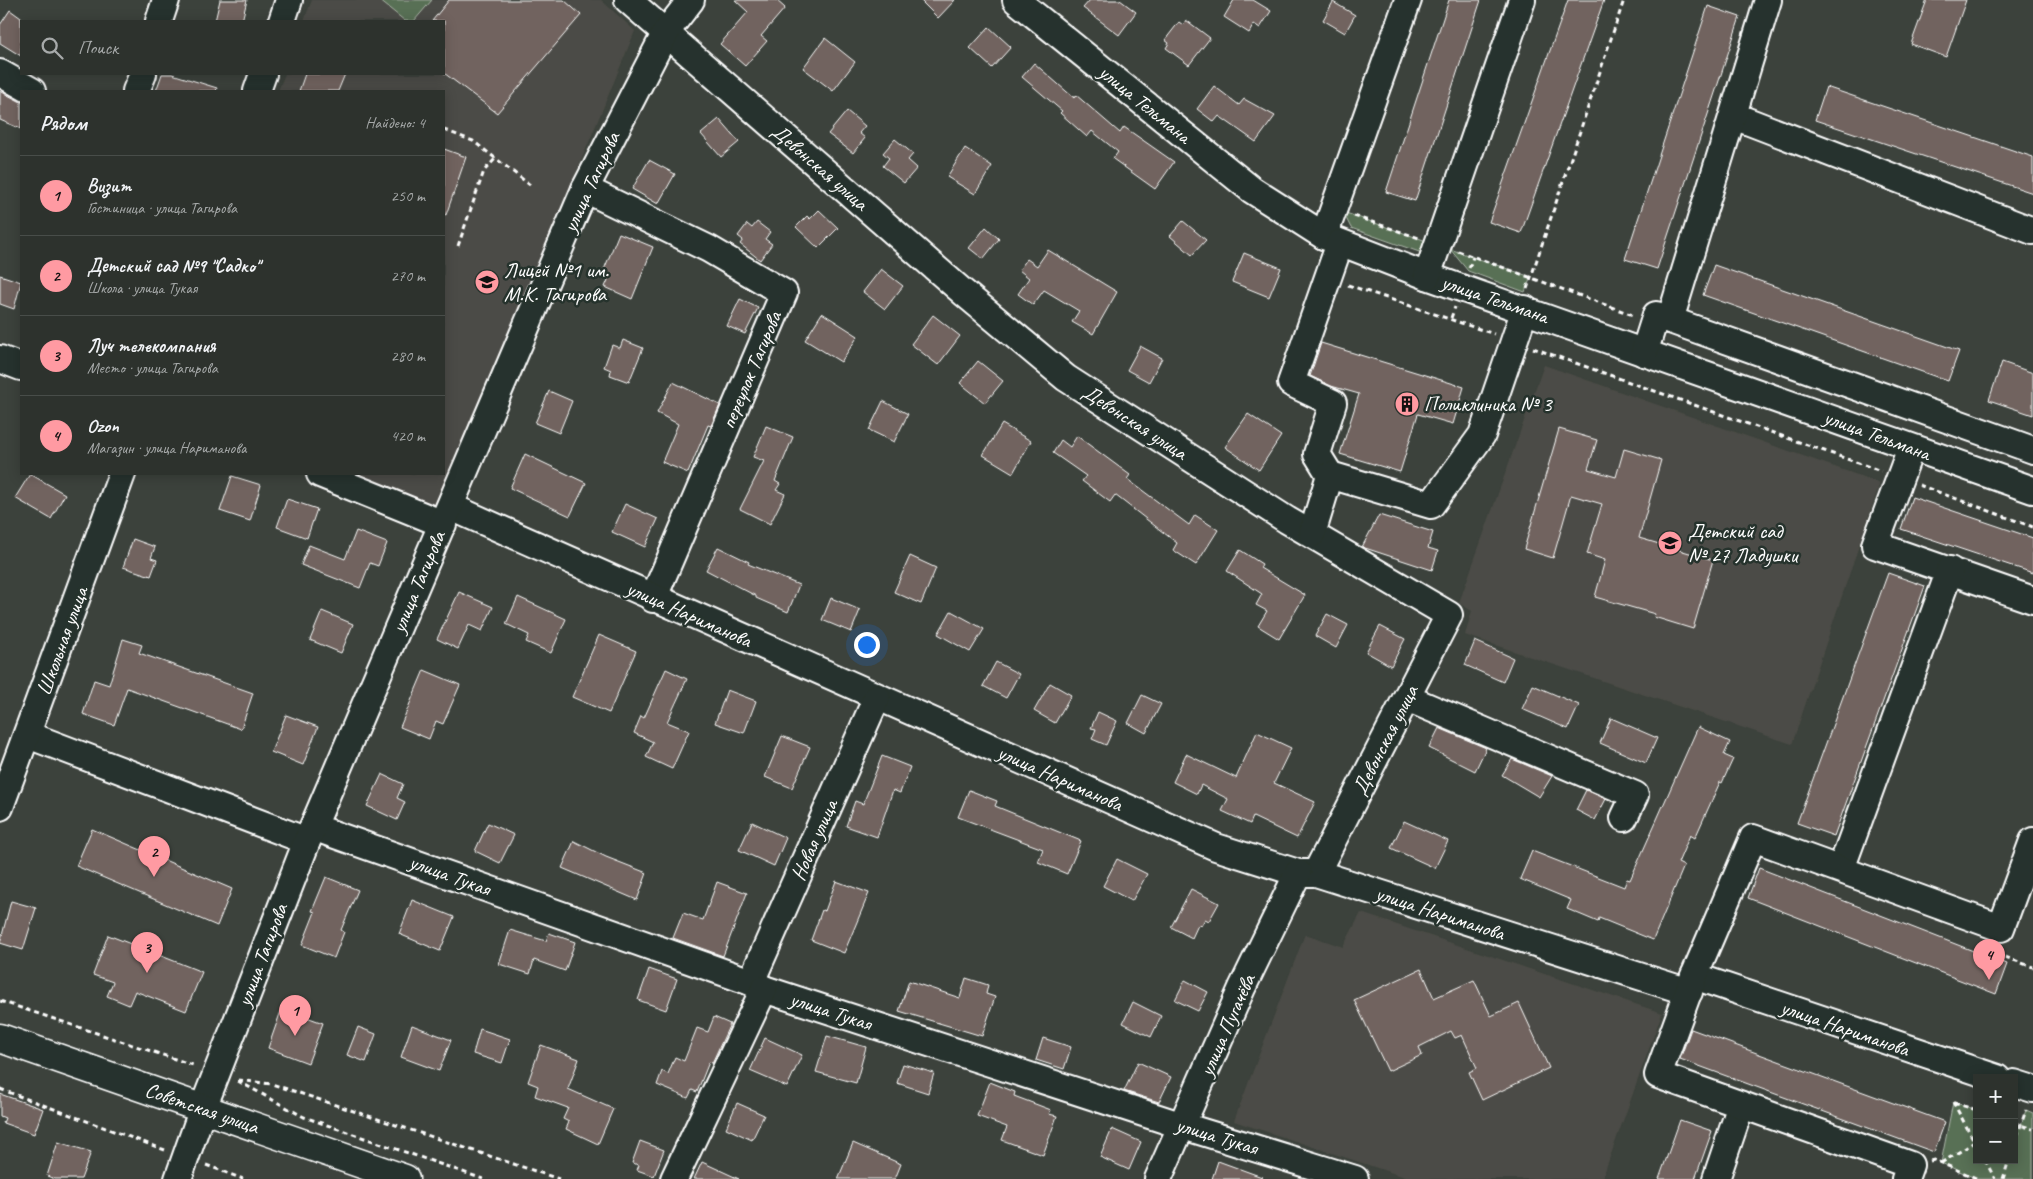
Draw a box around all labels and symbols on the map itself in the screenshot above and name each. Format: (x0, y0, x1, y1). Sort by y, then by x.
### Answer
street label: улица Тельмана (1092, 58, 1198, 151)
street label: Девонская улица (766, 118, 875, 217)
street label: улица Тагирова (556, 126, 626, 238)
place label: Лицей №1 им. М.К. Тагирова (504, 257, 609, 307)
street label: улица Тельмана (1436, 268, 1554, 330)
school or university icon: Лицей №1 им. М.К. Тагирова (474, 269, 500, 295)
street label: переулок Тагирова (715, 306, 788, 433)
street label: Девонская улица (1078, 379, 1194, 466)
building icon: Поликлиника № 3 (1394, 391, 1420, 417)
place label: Поликлиника № 3 (1424, 391, 1553, 417)
street label: улица Тельмана (1818, 403, 1936, 467)
place label: Детский сад № 27 Ладушки (1688, 518, 1800, 568)
street label: улица Тагирова (384, 526, 452, 639)
school or university icon: Детский сад № 27 Ладушки (1657, 530, 1683, 556)
street label: улица Нариманова (621, 574, 757, 654)
street label: Школьная улица (30, 581, 94, 699)
your location (854, 632, 880, 658)
street label: Девонская улица (1346, 679, 1425, 799)
street label: улица Нариманова (992, 738, 1128, 818)
street label: Новая улица (785, 793, 844, 885)
pin: 2 (138, 836, 170, 877)
street label: улица Тукая (404, 848, 496, 902)
street label: улица Нариманова (1370, 879, 1509, 947)
street label: улица Тагирова (230, 898, 294, 1012)
pin: 3 (131, 932, 163, 973)
pin: 4 (1973, 939, 2005, 980)
street label: улица Пугачёва (1192, 969, 1262, 1082)
street label: улица Тукая (785, 985, 877, 1037)
street label: улица Нариманова (1776, 993, 1914, 1063)
pin: 1 (279, 995, 311, 1036)
street label: Советская улица (142, 1076, 264, 1140)
street label: улица Тукая (1171, 1111, 1263, 1161)

